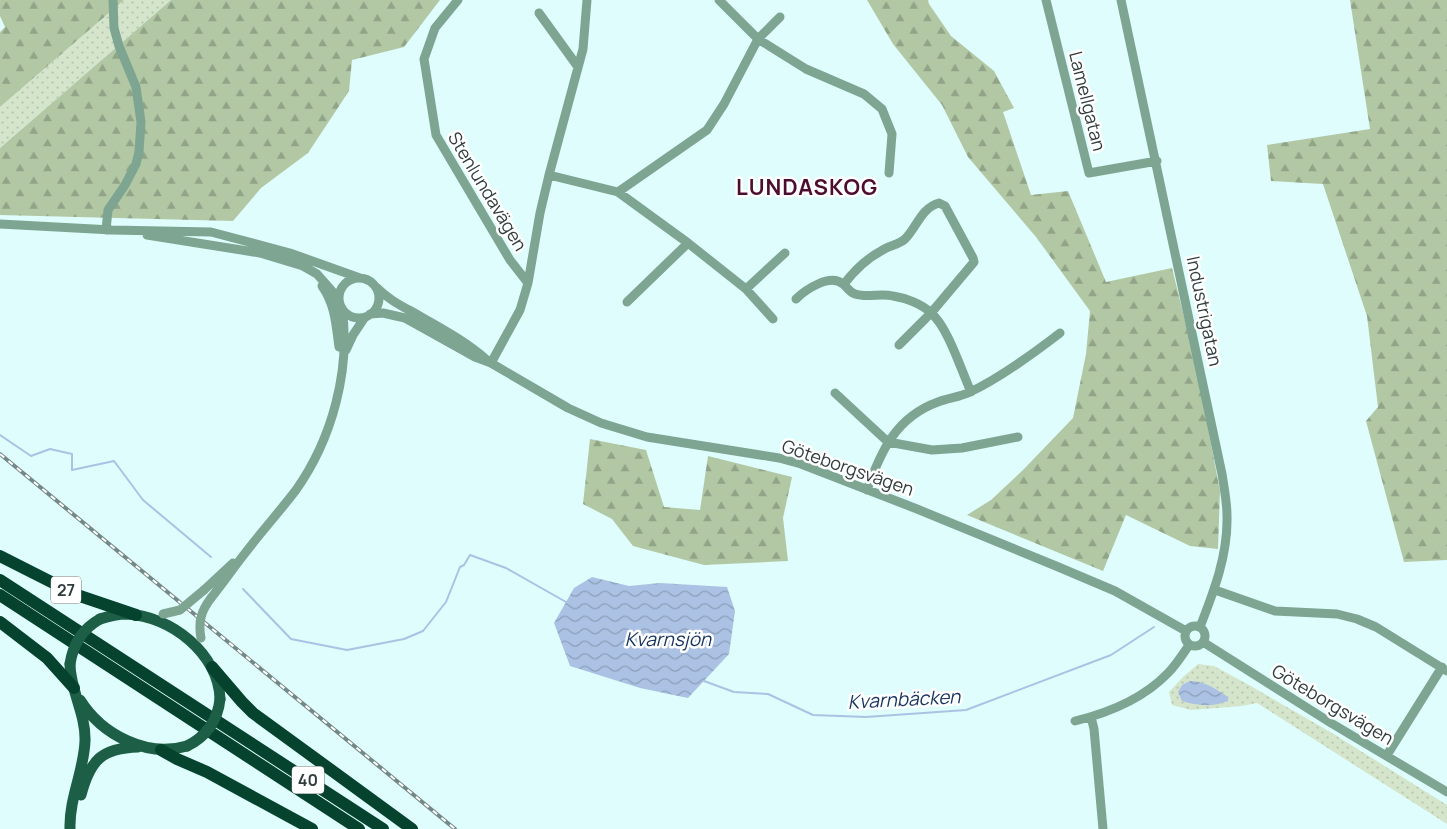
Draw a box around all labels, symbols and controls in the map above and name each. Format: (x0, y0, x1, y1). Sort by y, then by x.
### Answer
street label: Lamellgatan (1064, 49, 1112, 153)
street label: Stenlundavägen (443, 127, 533, 255)
district label: LUNDASKOG (736, 172, 878, 202)
street label: Industrigatan (1182, 254, 1228, 368)
street label: Göteborgsvägen (779, 433, 917, 501)
road number: 27 (51, 576, 81, 604)
water label: Kvarnsjön (625, 626, 712, 652)
street label: Göteborgsvägen (1268, 658, 1398, 750)
water label: Kvarnbäcken (847, 683, 962, 715)
road number: 40 (292, 766, 324, 794)

